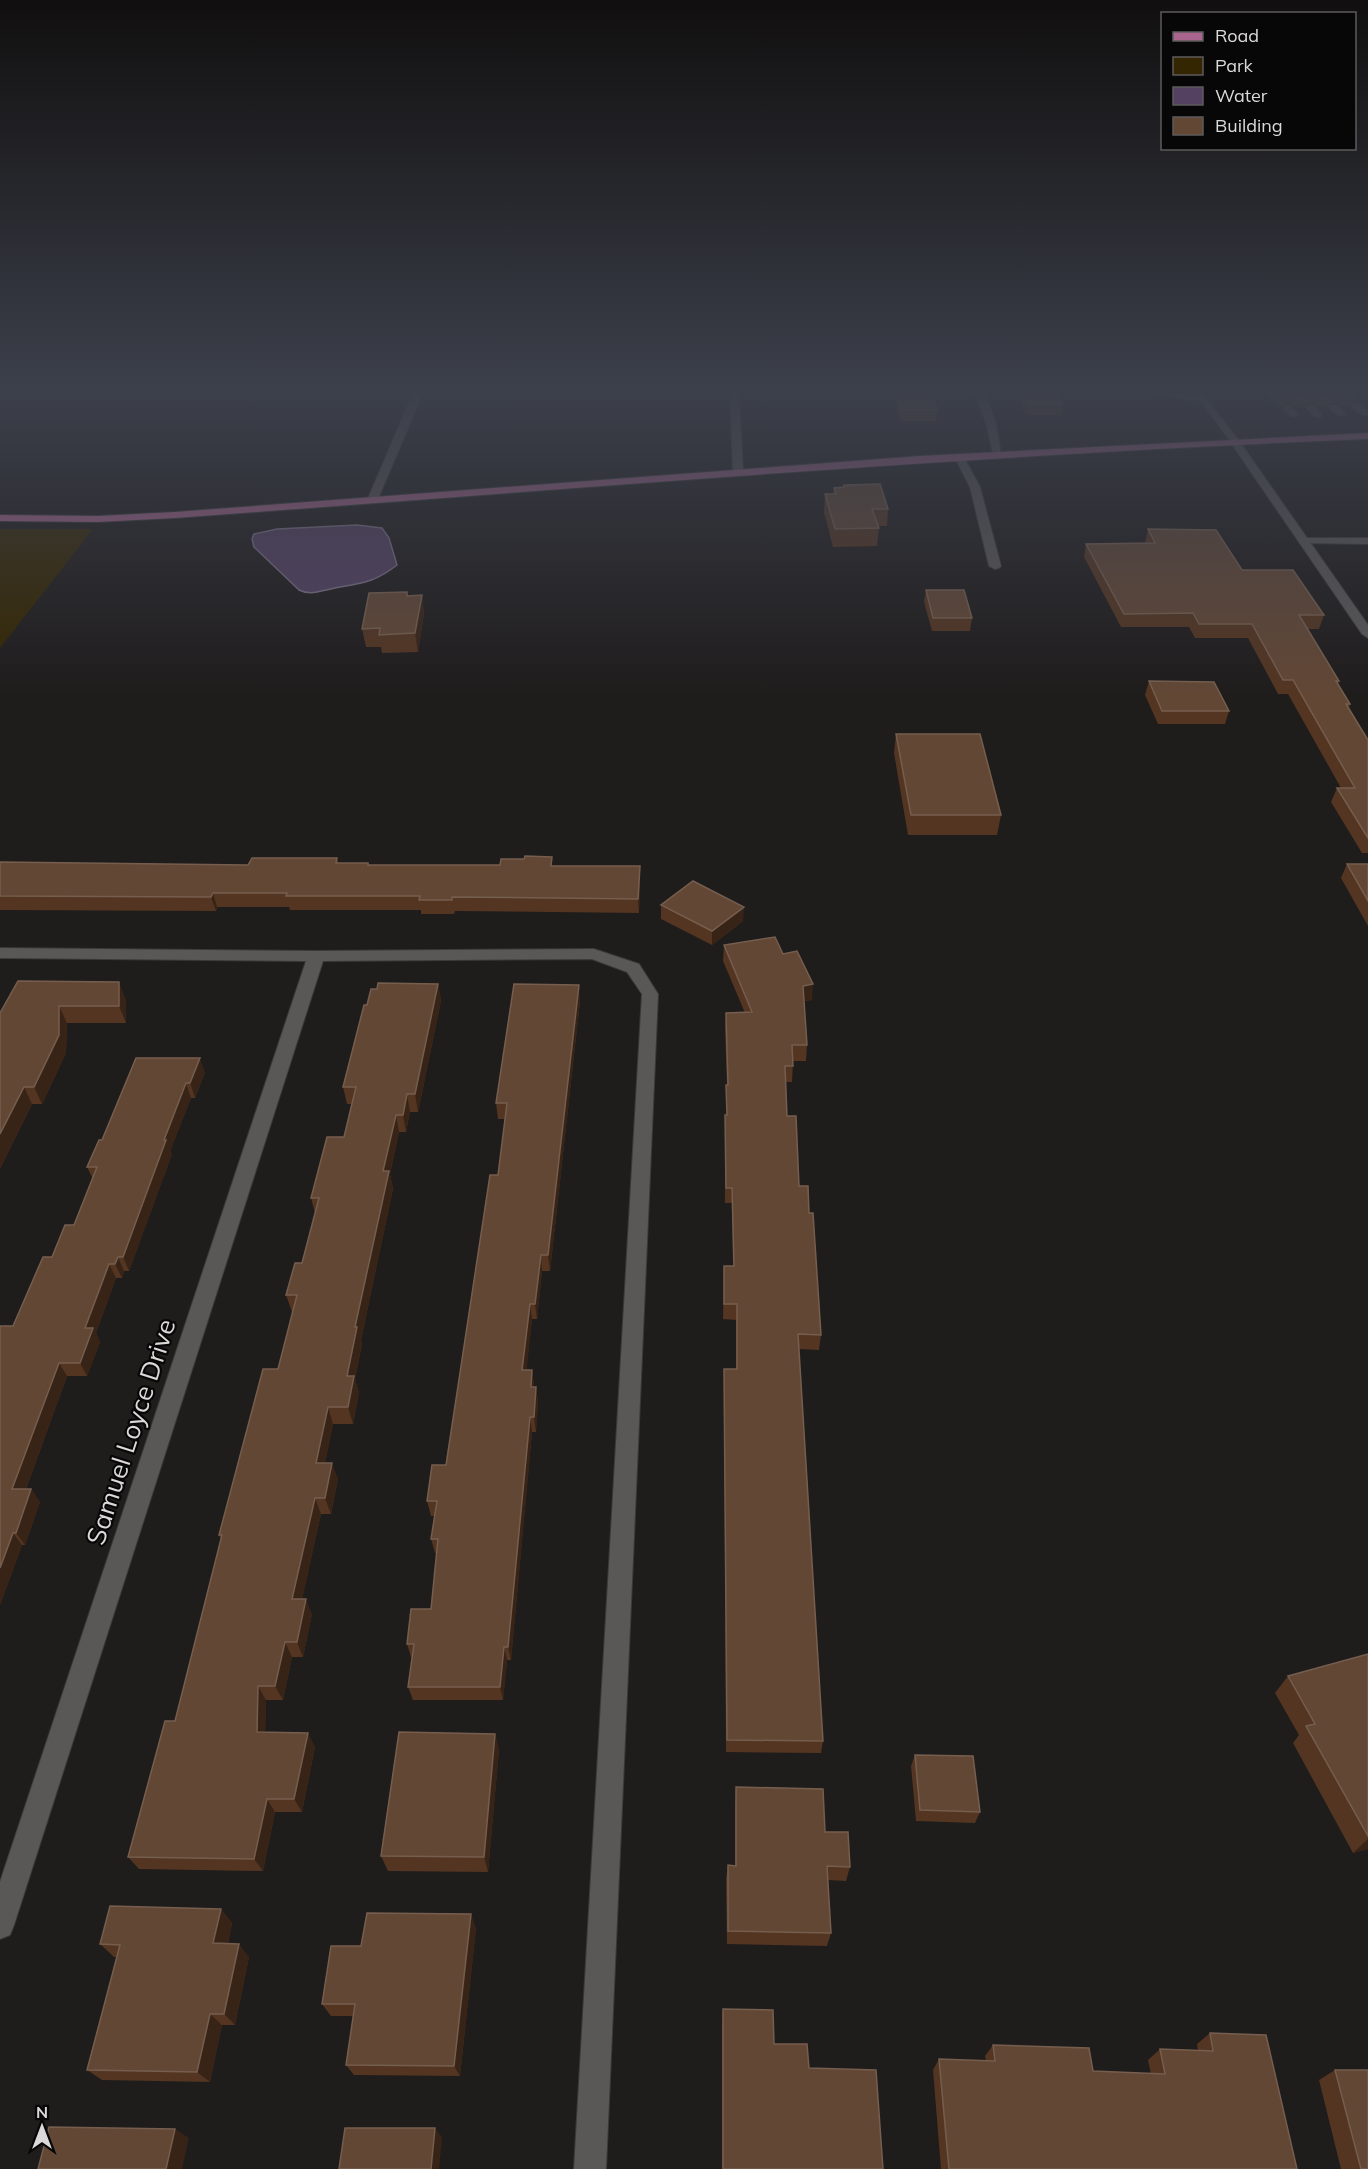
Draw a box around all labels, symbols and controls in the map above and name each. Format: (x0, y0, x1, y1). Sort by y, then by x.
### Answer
legend (1161, 12, 1356, 150)
text: Road (1215, 24, 1259, 47)
text: Park (1215, 54, 1254, 77)
text: Water (1215, 84, 1268, 107)
text: Building (1215, 114, 1283, 137)
street label: Samuel Loyce Drive (78, 1315, 183, 1549)
north arrow (12, 2097, 72, 2157)
text: N (36, 2102, 48, 2122)

